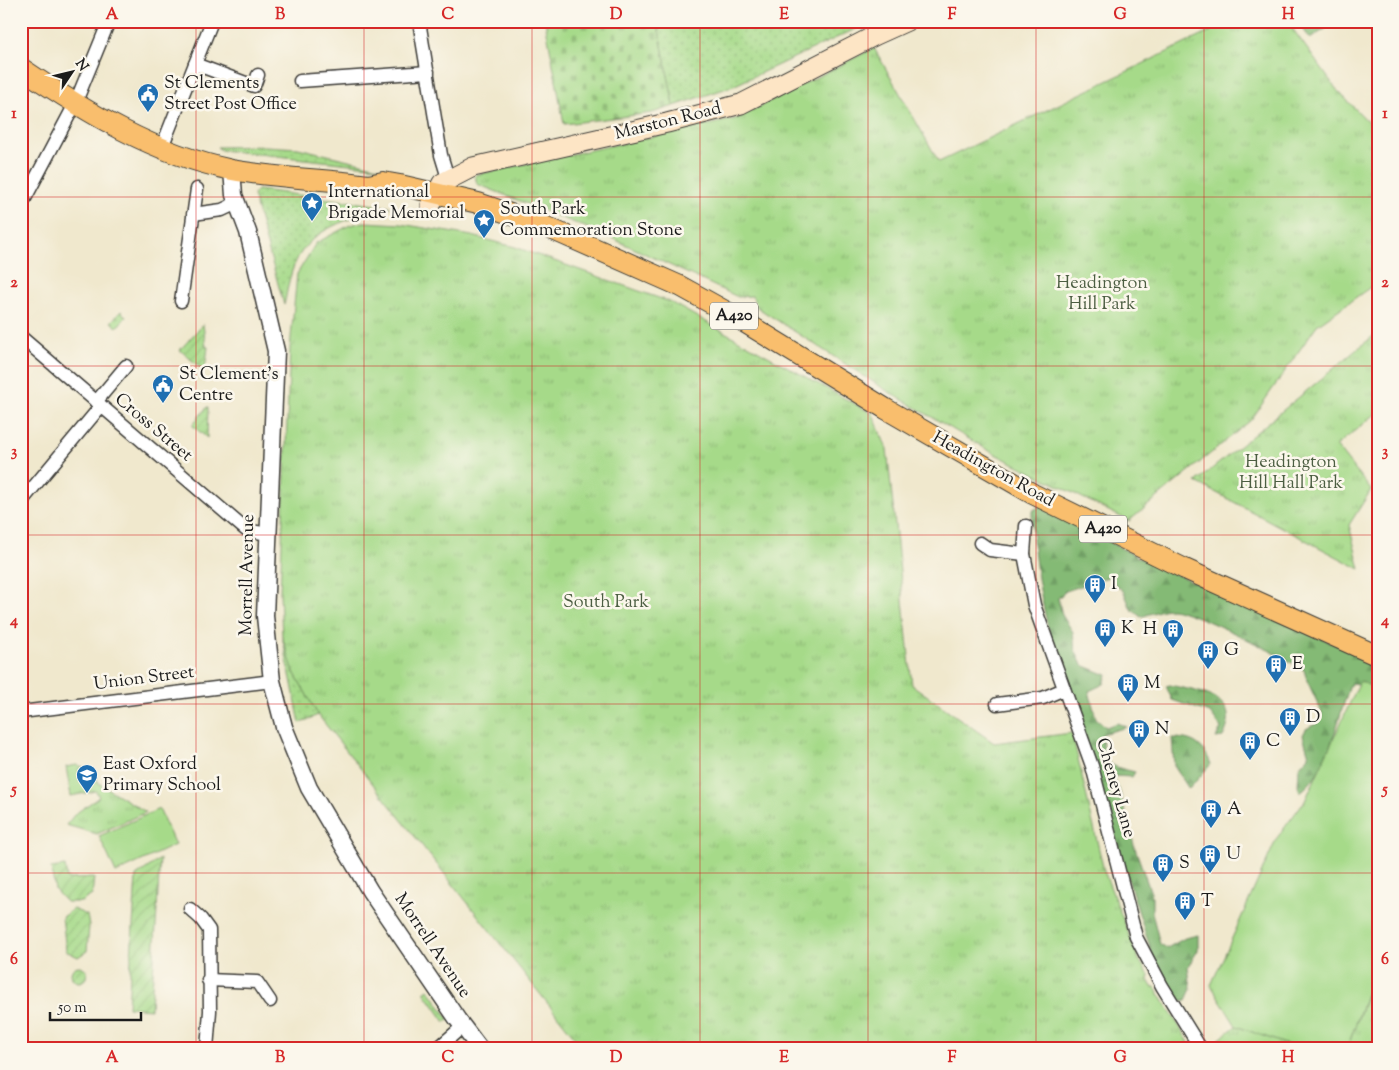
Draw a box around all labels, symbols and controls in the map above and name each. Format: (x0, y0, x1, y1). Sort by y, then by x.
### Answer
text: A (106, 4, 119, 27)
text: B (275, 4, 285, 27)
text: C (442, 4, 455, 27)
text: D (610, 4, 623, 27)
text: E (779, 4, 789, 27)
text: F (948, 4, 957, 27)
text: G (1113, 4, 1127, 27)
text: H (1282, 4, 1295, 27)
north arrow (48, 48, 98, 98)
text: N (70, 55, 92, 76)
place label: St Clements Street Post Office (164, 71, 297, 118)
public building icon: St Clements Street Post Office (136, 82, 160, 113)
street label: Marston Road (612, 96, 724, 148)
text: 1 (11, 103, 17, 126)
text: 1 (1382, 103, 1388, 126)
place label: International Brigade Memorial (328, 180, 465, 227)
place icon: International Brigade Memorial (300, 191, 324, 222)
place label: South Park Commemoration Stone (500, 197, 682, 244)
place icon: South Park Commemoration Stone (472, 208, 496, 239)
park label: Headington Hill Park (1056, 271, 1148, 318)
text: 2 (10, 272, 18, 295)
text: 2 (1381, 272, 1389, 295)
road number: A420 (710, 302, 758, 330)
place label: St Clement's Centre (179, 362, 278, 409)
public building icon: St Clement's Centre (151, 373, 175, 404)
street label: Cross Street (108, 387, 198, 469)
street label: Headington Road (927, 426, 1059, 514)
text: 3 (11, 441, 18, 464)
text: 3 (1382, 441, 1389, 464)
park label: Headington Hill Hall Park (1239, 450, 1343, 497)
street label: Morrell Avenue (234, 514, 262, 636)
road number: A420 (1079, 516, 1127, 542)
place label: I (1111, 572, 1117, 598)
building icon: I (1083, 573, 1107, 604)
park label: South Park (563, 590, 649, 616)
text: 4 (9, 610, 18, 633)
text: 4 (1380, 610, 1389, 633)
place label: K (1121, 616, 1134, 642)
building icon: K (1093, 617, 1117, 648)
place label: H (1143, 617, 1157, 643)
building icon: H (1161, 618, 1185, 649)
place label: G (1224, 638, 1239, 664)
building icon: G (1196, 639, 1220, 670)
place label: E (1292, 652, 1303, 678)
building icon: E (1264, 653, 1288, 684)
street label: Union Street (92, 660, 196, 698)
place label: M (1144, 671, 1161, 697)
building icon: M (1116, 672, 1140, 703)
place label: D (1306, 705, 1320, 731)
building icon: D (1278, 706, 1302, 737)
place label: N (1155, 717, 1169, 743)
building icon: N (1127, 718, 1151, 749)
place label: C (1266, 729, 1281, 755)
building icon: C (1238, 730, 1262, 761)
street label: Cheney Lane (1088, 735, 1142, 841)
place label: East Oxford Primary School (103, 752, 221, 799)
school or university icon: East Oxford Primary School (75, 763, 99, 794)
text: 5 (9, 779, 17, 802)
text: 5 (1380, 779, 1388, 802)
place label: A (1227, 797, 1242, 823)
building icon: A (1199, 798, 1223, 829)
place label: U (1226, 842, 1241, 868)
building icon: U (1198, 843, 1222, 874)
place label: S (1179, 851, 1190, 877)
building icon: S (1151, 852, 1175, 883)
street label: Morrell Avenue (387, 888, 477, 1004)
place label: T (1201, 889, 1214, 915)
building icon: T (1173, 890, 1197, 921)
text: 6 (10, 949, 18, 972)
text: 6 (1381, 949, 1389, 972)
scale bar (50, 990, 141, 1022)
text: 50 m (57, 998, 87, 1019)
text: A (106, 1047, 119, 1070)
text: B (275, 1047, 285, 1070)
text: C (442, 1047, 455, 1070)
text: D (610, 1047, 623, 1070)
text: E (779, 1047, 789, 1070)
text: F (948, 1047, 957, 1070)
text: G (1113, 1047, 1127, 1070)
text: H (1282, 1047, 1295, 1070)

